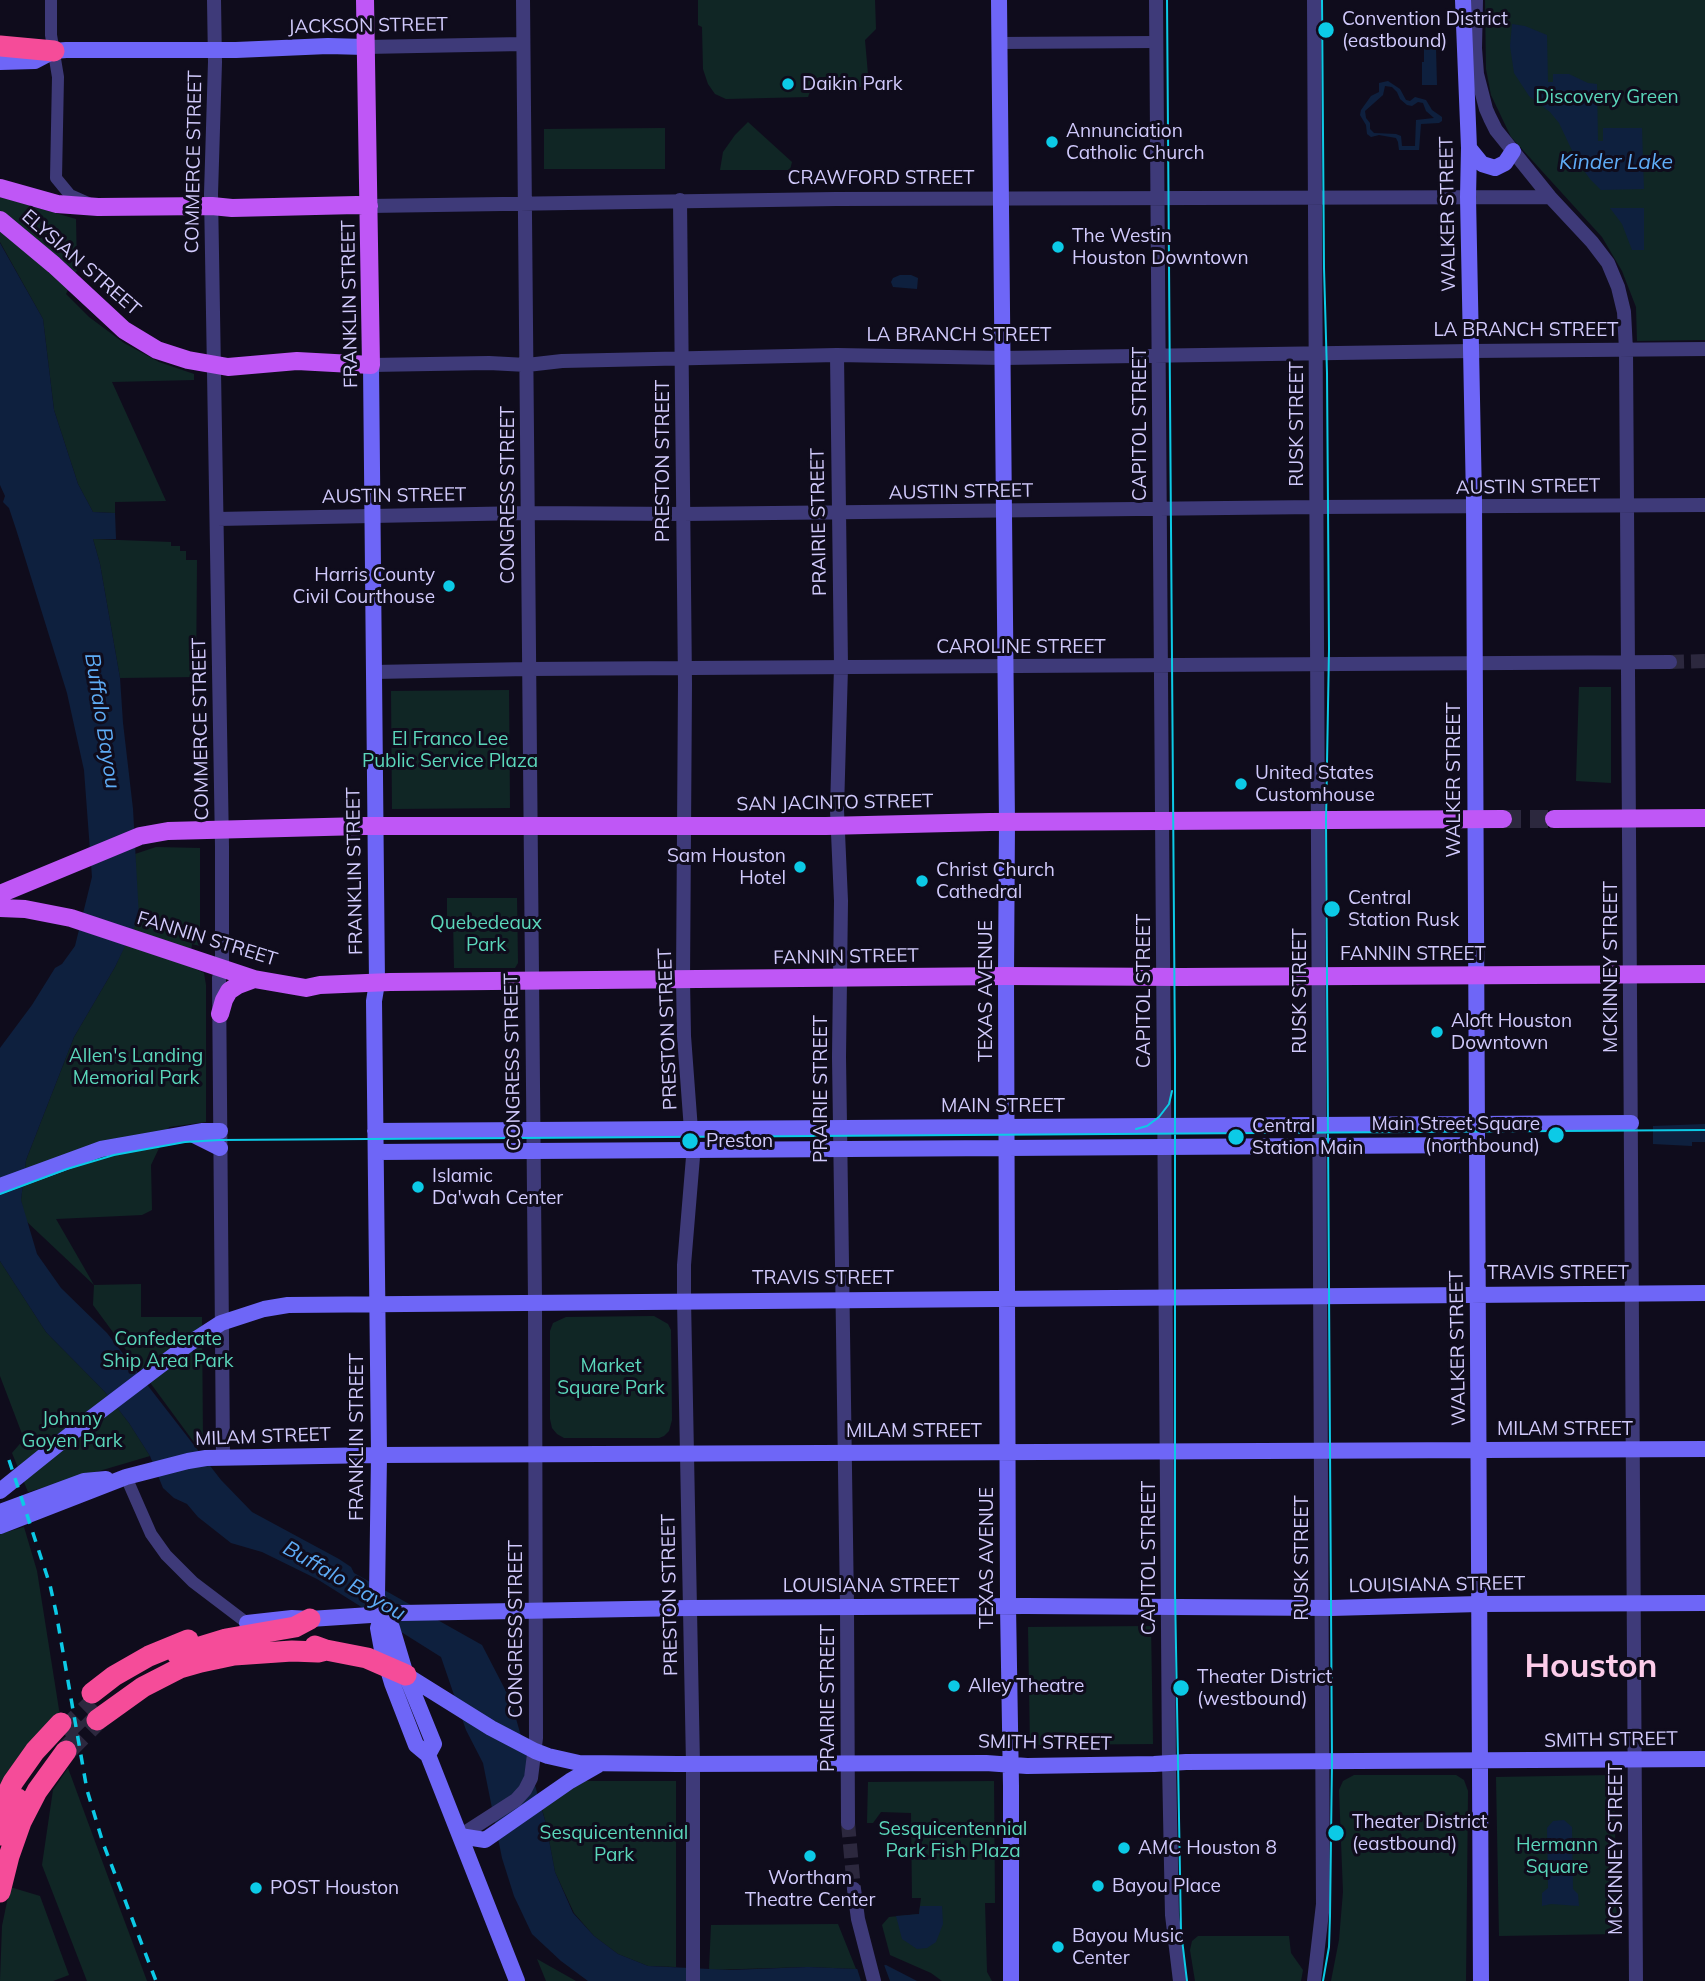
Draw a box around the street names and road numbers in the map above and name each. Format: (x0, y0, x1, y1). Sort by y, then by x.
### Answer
street label: JACKSON STREET (288, 13, 448, 39)
street label: COMMERCE STREET (181, 70, 207, 254)
street label: WALKER STREET (1435, 136, 1461, 292)
street label: CRAWFORD STREET (787, 167, 975, 189)
street label: ELYSIAN STREET (17, 205, 145, 321)
street label: FRANKLIN STREET (337, 220, 363, 388)
street label: LA BRANCH STREET (1433, 319, 1619, 341)
street label: LA BRANCH STREET (866, 324, 1052, 346)
street label: CAPITOL STREET (1129, 347, 1151, 501)
street label: RUSK STREET (1286, 361, 1308, 487)
street label: PRESTON STREET (652, 380, 674, 542)
street label: CONGRESS STREET (497, 406, 519, 584)
street label: PRAIRIE STREET (806, 448, 832, 596)
street label: AUSTIN STREET (1456, 474, 1600, 500)
street label: AUSTIN STREET (889, 479, 1033, 505)
street label: AUSTIN STREET (322, 483, 466, 509)
street label: CAROLINE STREET (936, 636, 1106, 658)
street label: COMMERCE STREET (188, 637, 214, 821)
street label: WALKER STREET (1443, 702, 1465, 858)
street label: FRANKLIN STREET (342, 787, 368, 955)
street label: SAN JACINTO STREET (736, 790, 934, 816)
street label: MCKINNEY STREET (1600, 881, 1622, 1053)
street label: FANNIN STREET (134, 907, 280, 971)
street label: CAPITOL STREET (1133, 914, 1155, 1068)
street label: TEXAS AVENUE (975, 920, 997, 1062)
street label: RUSK STREET (1289, 928, 1311, 1054)
street label: FANNIN STREET (1340, 943, 1486, 965)
street label: FANNIN STREET (773, 944, 919, 970)
street label: PRESTON STREET (654, 948, 682, 1110)
street label: CONGRESS STREET (500, 973, 526, 1151)
street label: PRAIRIE STREET (810, 1015, 832, 1163)
street label: MAIN STREET (941, 1095, 1065, 1117)
street label: TRAVIS STREET (1487, 1262, 1629, 1284)
street label: TRAVIS STREET (752, 1267, 894, 1289)
street label: WALKER STREET (1445, 1270, 1471, 1426)
street label: FRANKLIN STREET (346, 1353, 368, 1521)
street label: MILAM STREET (1497, 1418, 1633, 1440)
street label: MILAM STREET (846, 1420, 982, 1442)
street label: MILAM STREET (195, 1423, 331, 1451)
street label: CAPITOL STREET (1138, 1481, 1160, 1635)
street label: TEXAS AVENUE (976, 1487, 998, 1629)
street label: RUSK STREET (1291, 1495, 1313, 1621)
street label: PRESTON STREET (657, 1514, 683, 1676)
street label: CONGRESS STREET (505, 1540, 527, 1718)
street label: LOUISIANA STREET (1348, 1572, 1526, 1598)
street label: LOUISIANA STREET (783, 1575, 959, 1597)
street label: PRAIRIE STREET (817, 1624, 839, 1772)
street label: SMITH STREET (1544, 1727, 1678, 1753)
street label: SMITH STREET (978, 1730, 1112, 1756)
street label: MCKINNEY STREET (1605, 1763, 1627, 1935)

